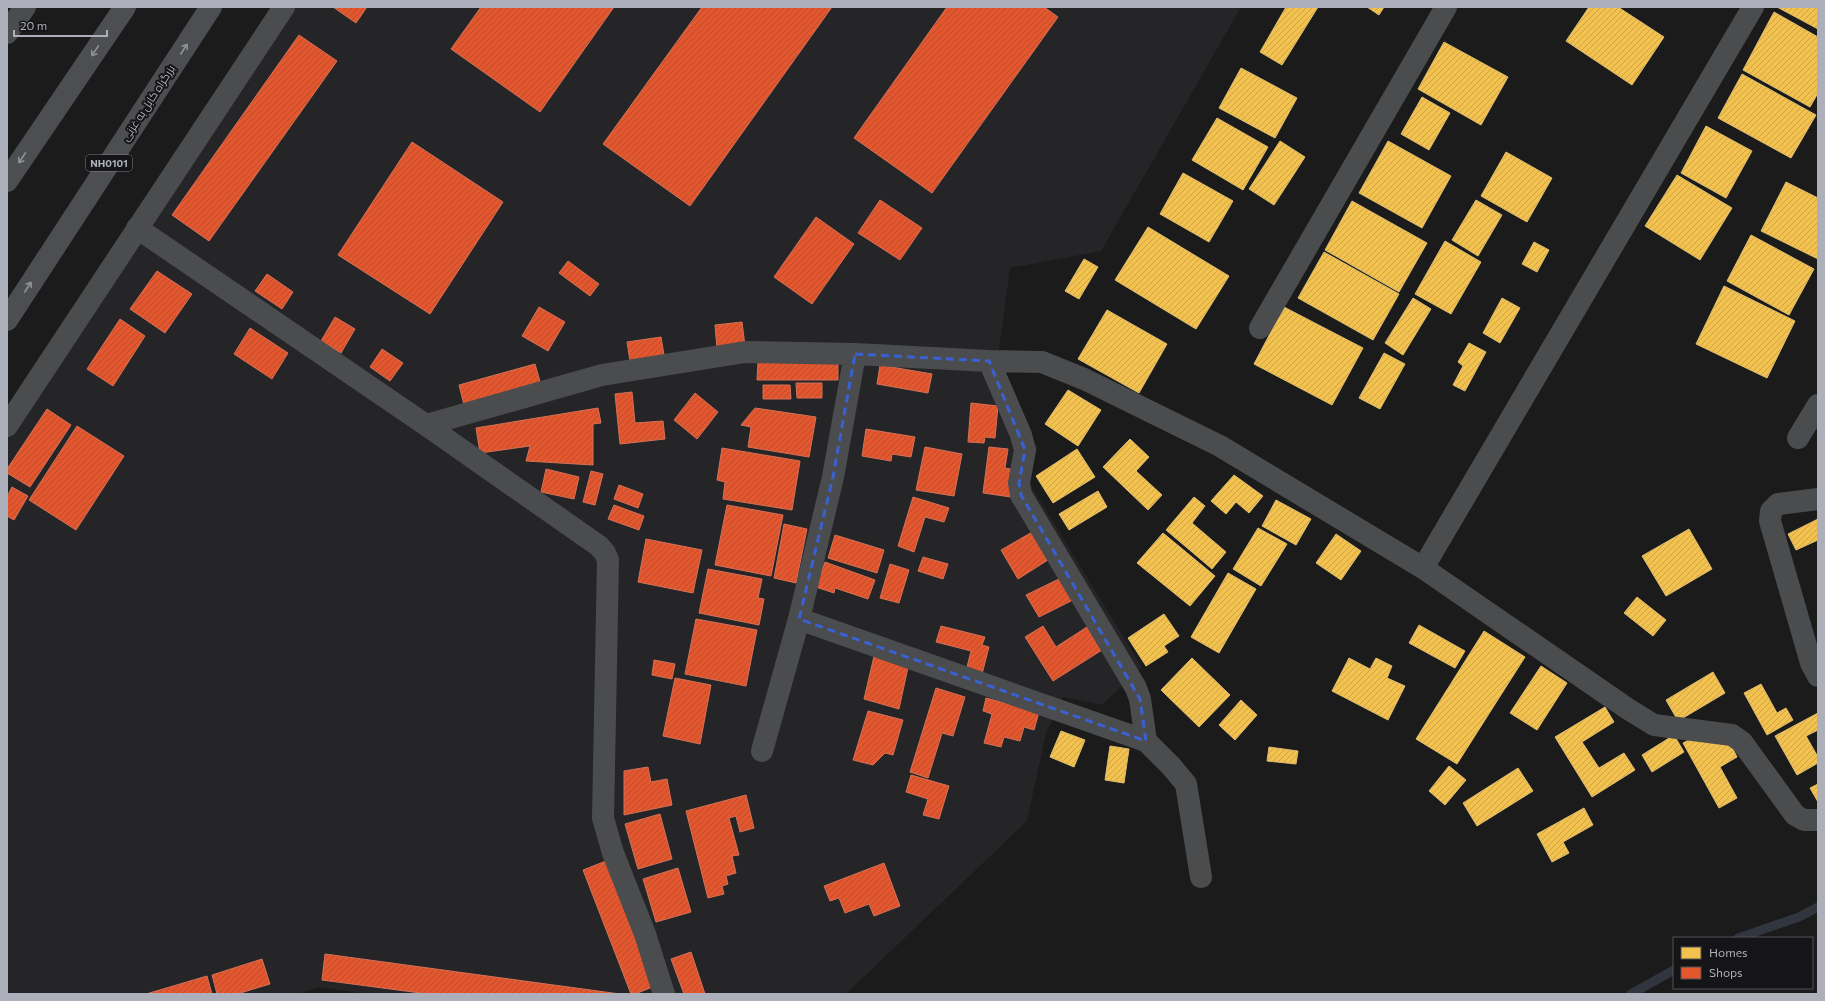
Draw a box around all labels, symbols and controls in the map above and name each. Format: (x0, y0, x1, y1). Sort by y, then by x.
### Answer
scale bar (14, 12, 107, 38)
text: 20 m (20, 18, 47, 32)
one-way arrow (180, 43, 188, 55)
one-way arrow (91, 45, 99, 56)
street label: بزرگراه کابل به غزنی (118, 62, 178, 144)
one-way arrow (18, 153, 26, 164)
road number: NH0101 (86, 155, 132, 171)
one-way arrow (24, 282, 32, 293)
legend (1673, 937, 1813, 989)
text: Homes (1709, 945, 1747, 959)
text: Shops (1709, 965, 1743, 979)

